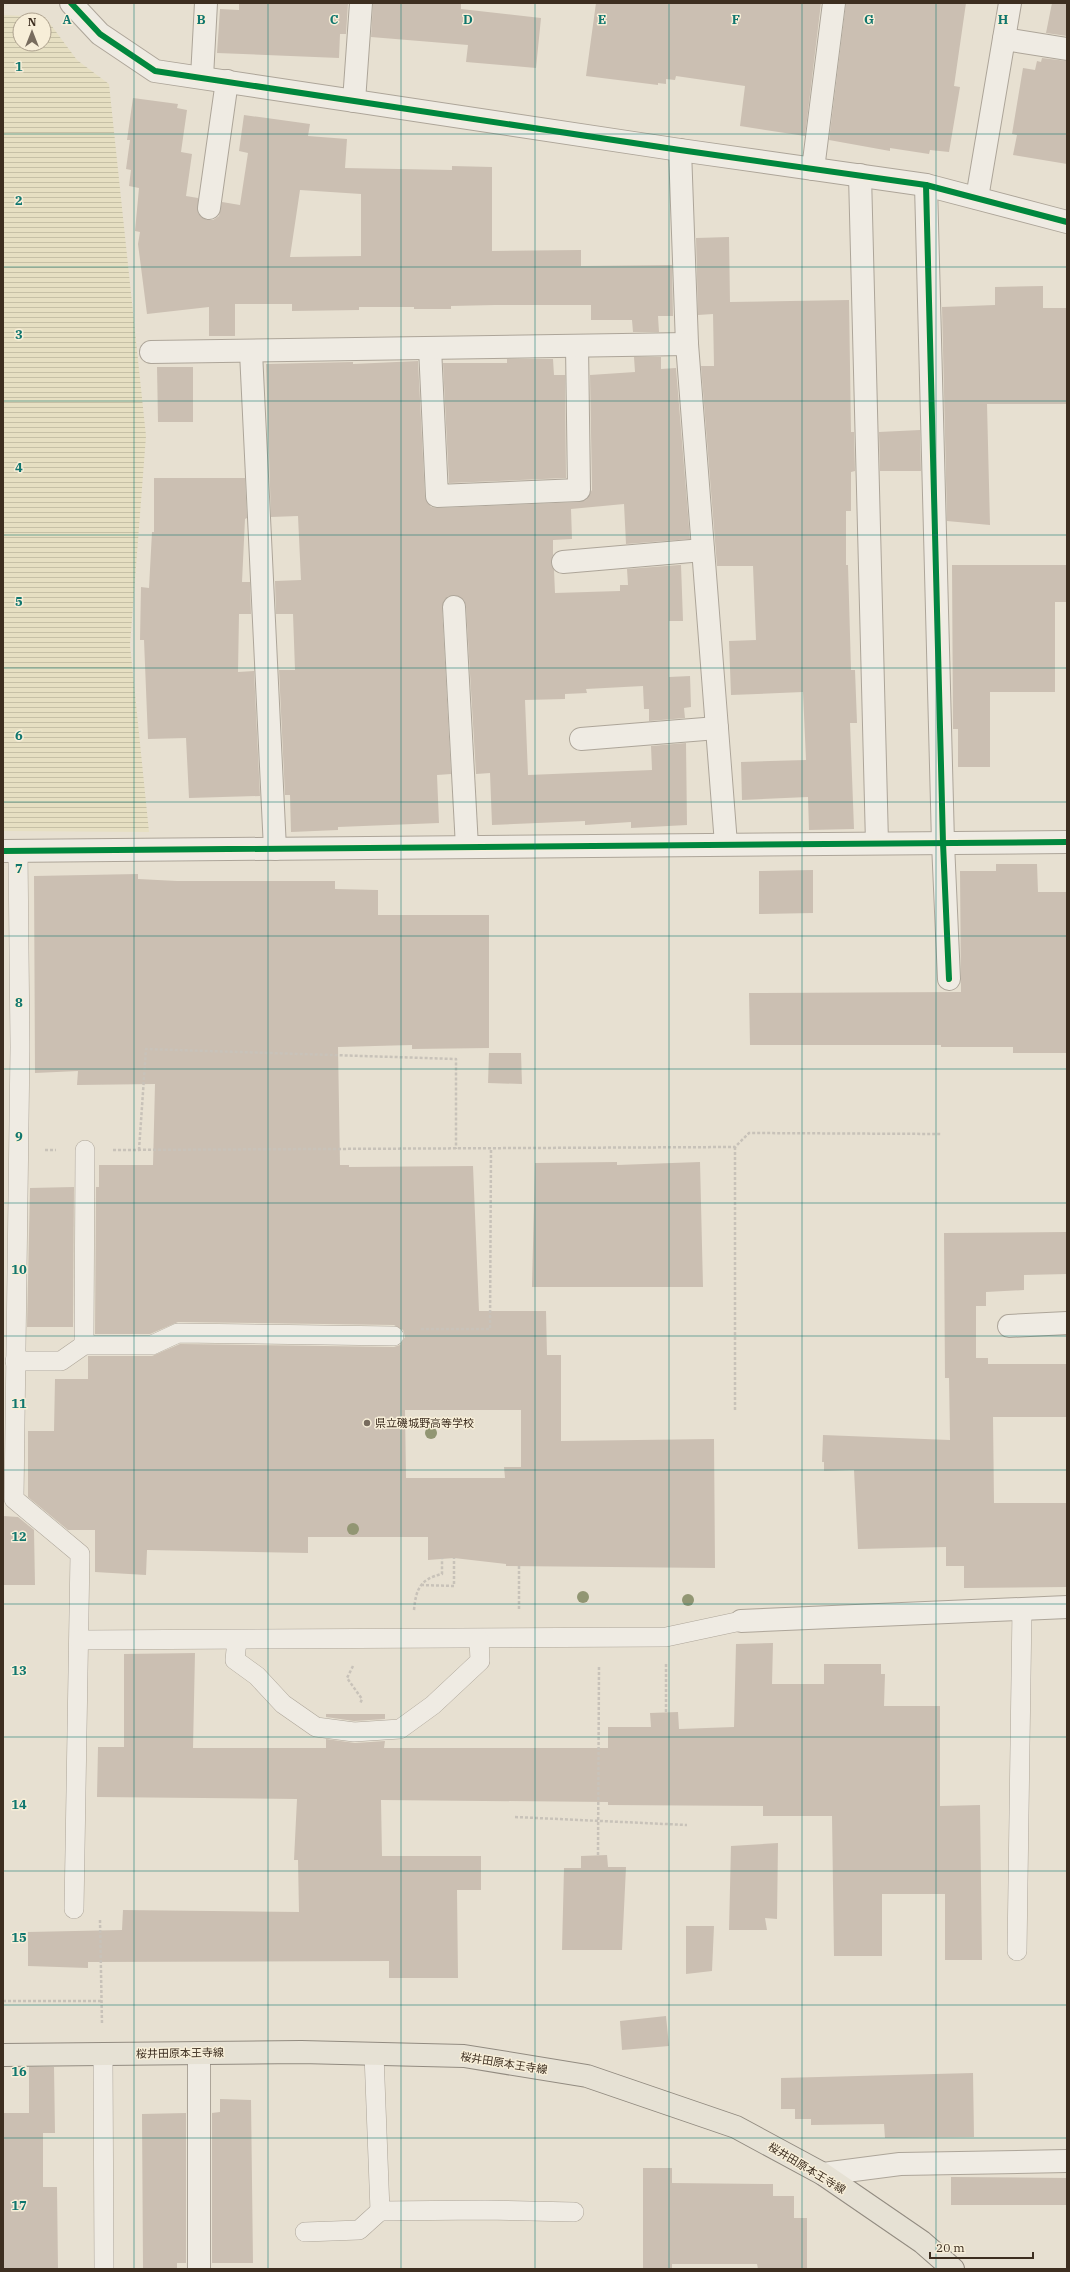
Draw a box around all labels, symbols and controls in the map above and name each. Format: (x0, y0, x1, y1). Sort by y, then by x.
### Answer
text: A (62, 11, 72, 28)
text: B (196, 11, 206, 28)
text: C (330, 11, 339, 28)
text: D (463, 11, 473, 28)
text: E (598, 11, 606, 28)
text: F (732, 11, 740, 28)
text: G (864, 11, 874, 28)
text: H (998, 11, 1009, 28)
north arrow (12, 12, 52, 52)
text: N (28, 15, 37, 29)
text: 1 (15, 58, 23, 75)
text: 2 (15, 192, 23, 209)
text: 3 (15, 326, 23, 343)
text: 4 (15, 459, 23, 476)
text: 5 (15, 593, 23, 610)
text: 6 (15, 727, 23, 744)
text: 7 (15, 860, 23, 877)
text: 8 (15, 994, 23, 1011)
text: 9 (15, 1128, 23, 1145)
text: 10 (11, 1261, 27, 1278)
text: 11 (11, 1395, 27, 1412)
place label: 県立磯城野高等学校 (375, 1416, 474, 1430)
marker: 県立磯城野高等学校 (362, 1418, 372, 1428)
text: 12 (11, 1528, 27, 1545)
text: 13 (11, 1662, 27, 1679)
text: 14 (11, 1796, 27, 1813)
text: 15 (11, 1929, 27, 1946)
street label: 桜井田原本王寺線 (136, 2045, 224, 2061)
street label: 桜井田原本王寺線 (459, 2049, 549, 2077)
text: 16 (11, 2063, 27, 2080)
street label: 桜井田原本王寺線 (766, 2139, 848, 2197)
text: 17 (11, 2197, 27, 2214)
scale bar (930, 2234, 1033, 2260)
text: 20 m (936, 2240, 965, 2255)

